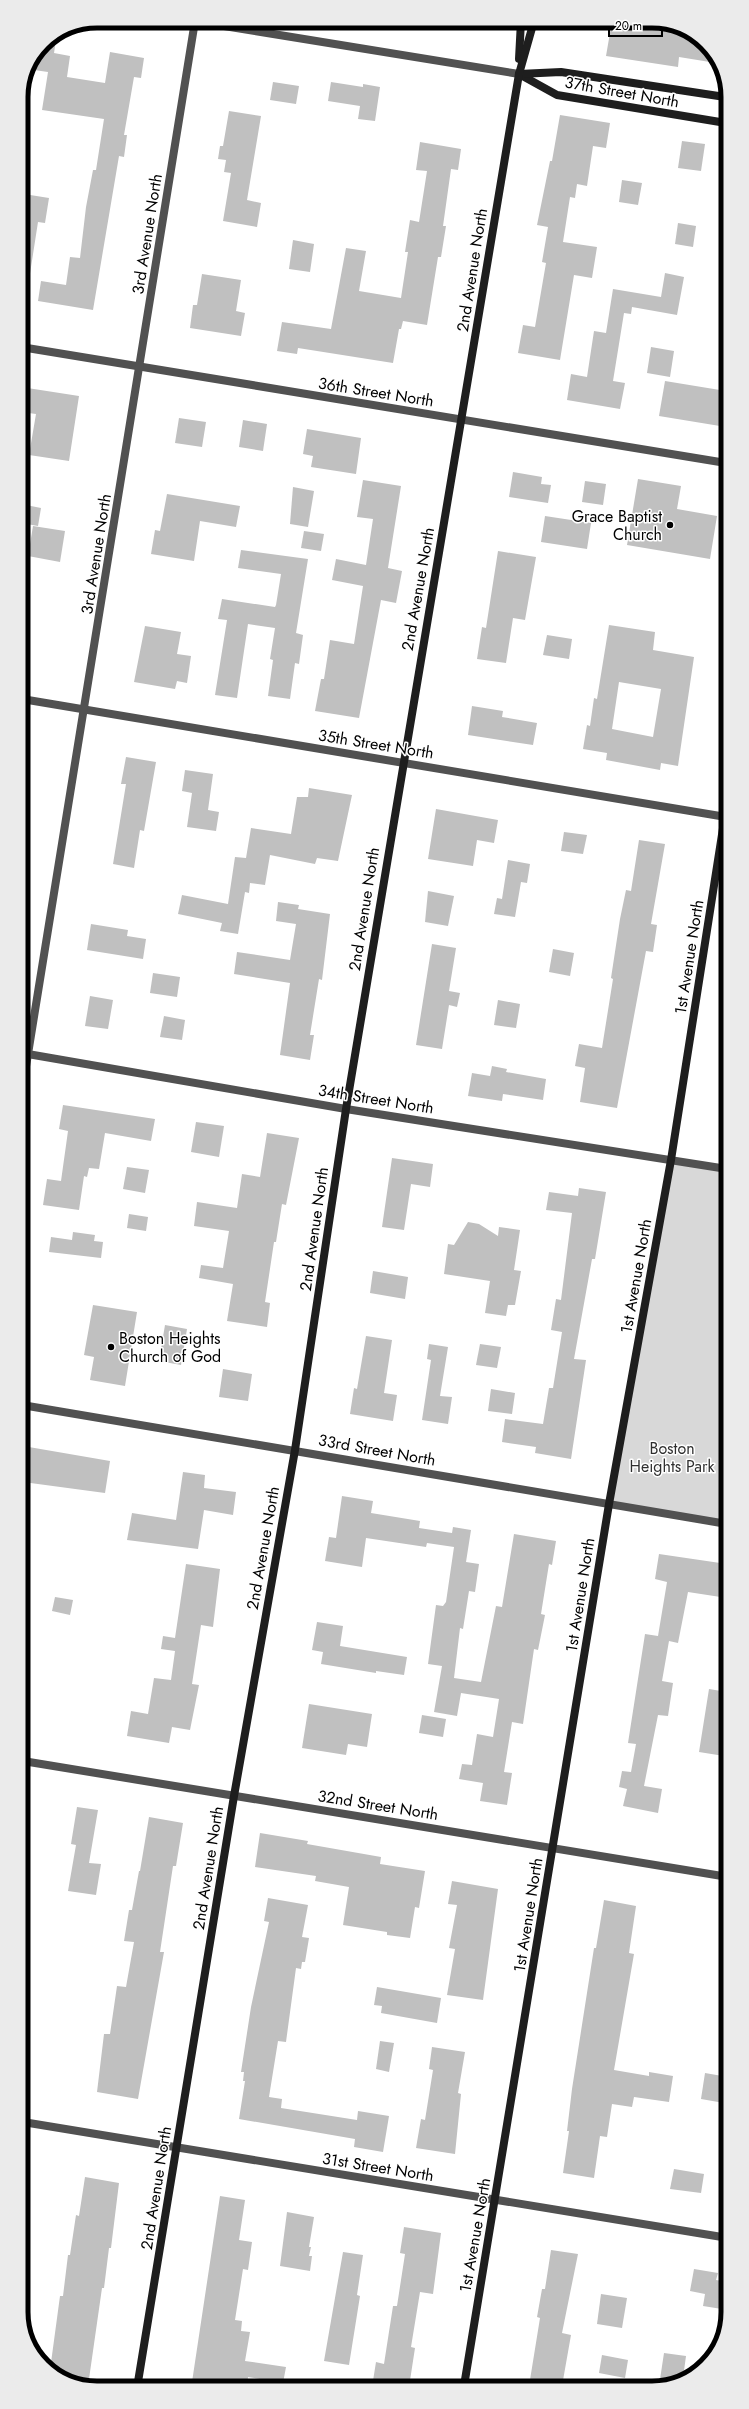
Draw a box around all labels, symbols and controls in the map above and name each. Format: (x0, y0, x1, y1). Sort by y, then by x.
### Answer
scale bar (609, 12, 662, 38)
text: 20 m (615, 17, 642, 35)
street label: 37th Street North (563, 71, 681, 113)
street label: 3rd Avenue North (126, 172, 168, 296)
street label: 2nd Avenue North (451, 207, 493, 333)
street label: 36th Street North (316, 372, 436, 412)
street label: 3rd Avenue North (75, 492, 117, 616)
place label: Grace Baptist Church (572, 505, 662, 546)
marker: Grace Baptist Church (665, 520, 675, 530)
street label: 2nd Avenue North (396, 525, 440, 653)
street label: 35th Street North (317, 724, 435, 764)
street label: 2nd Avenue North (343, 846, 385, 972)
street label: 1st Avenue North (669, 898, 709, 1016)
street label: 34th Street North (316, 1078, 436, 1120)
street label: 2nd Avenue North (294, 1166, 334, 1292)
street label: 1st Avenue North (615, 1217, 657, 1335)
place label: Boston Heights Church of God (119, 1327, 221, 1368)
marker: Boston Heights Church of God (106, 1342, 116, 1352)
street label: 33rd Street North (317, 1428, 437, 1472)
park label: Boston Heights Park (630, 1437, 715, 1478)
street label: 2nd Avenue North (241, 1484, 285, 1612)
street label: 1st Avenue North (560, 1536, 600, 1654)
street label: 32nd Street North (316, 1784, 440, 1826)
street label: 2nd Avenue North (187, 1805, 229, 1931)
street label: 1st Avenue North (508, 1856, 548, 1974)
street label: 2nd Avenue North (135, 2125, 177, 2251)
street label: 31st Street North (320, 2147, 436, 2187)
street label: 1st Avenue North (454, 2176, 496, 2294)

